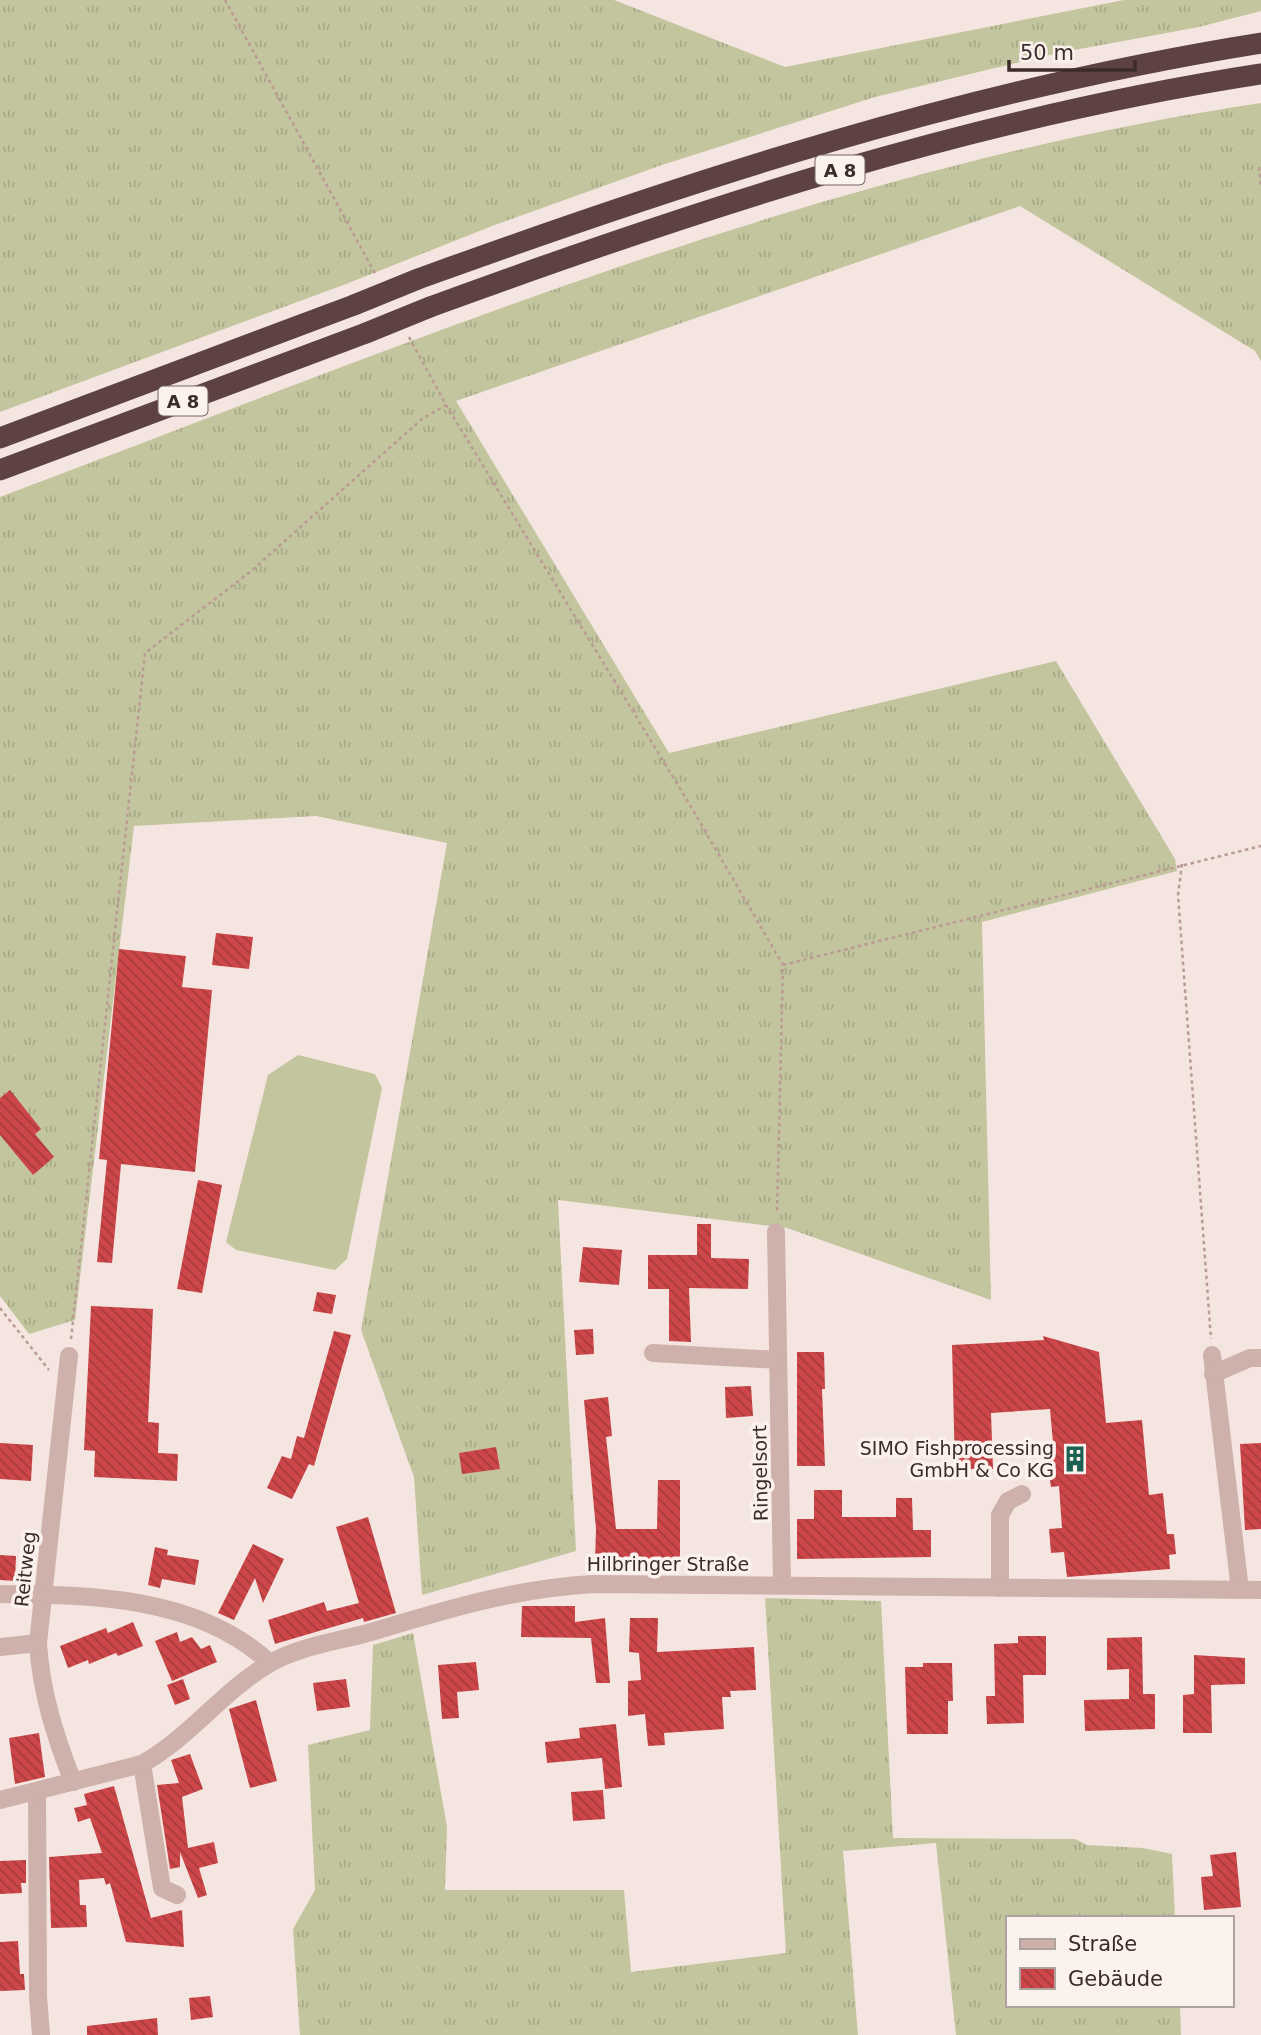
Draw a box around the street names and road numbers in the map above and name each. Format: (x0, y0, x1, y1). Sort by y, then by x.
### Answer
road number: A 8 (816, 155, 864, 184)
road number: A 8 (158, 386, 208, 416)
street label: Ringelsort (748, 1425, 772, 1521)
street label: Reitweg (10, 1530, 40, 1608)
street label: Hilbringer Straße (587, 1553, 749, 1575)

